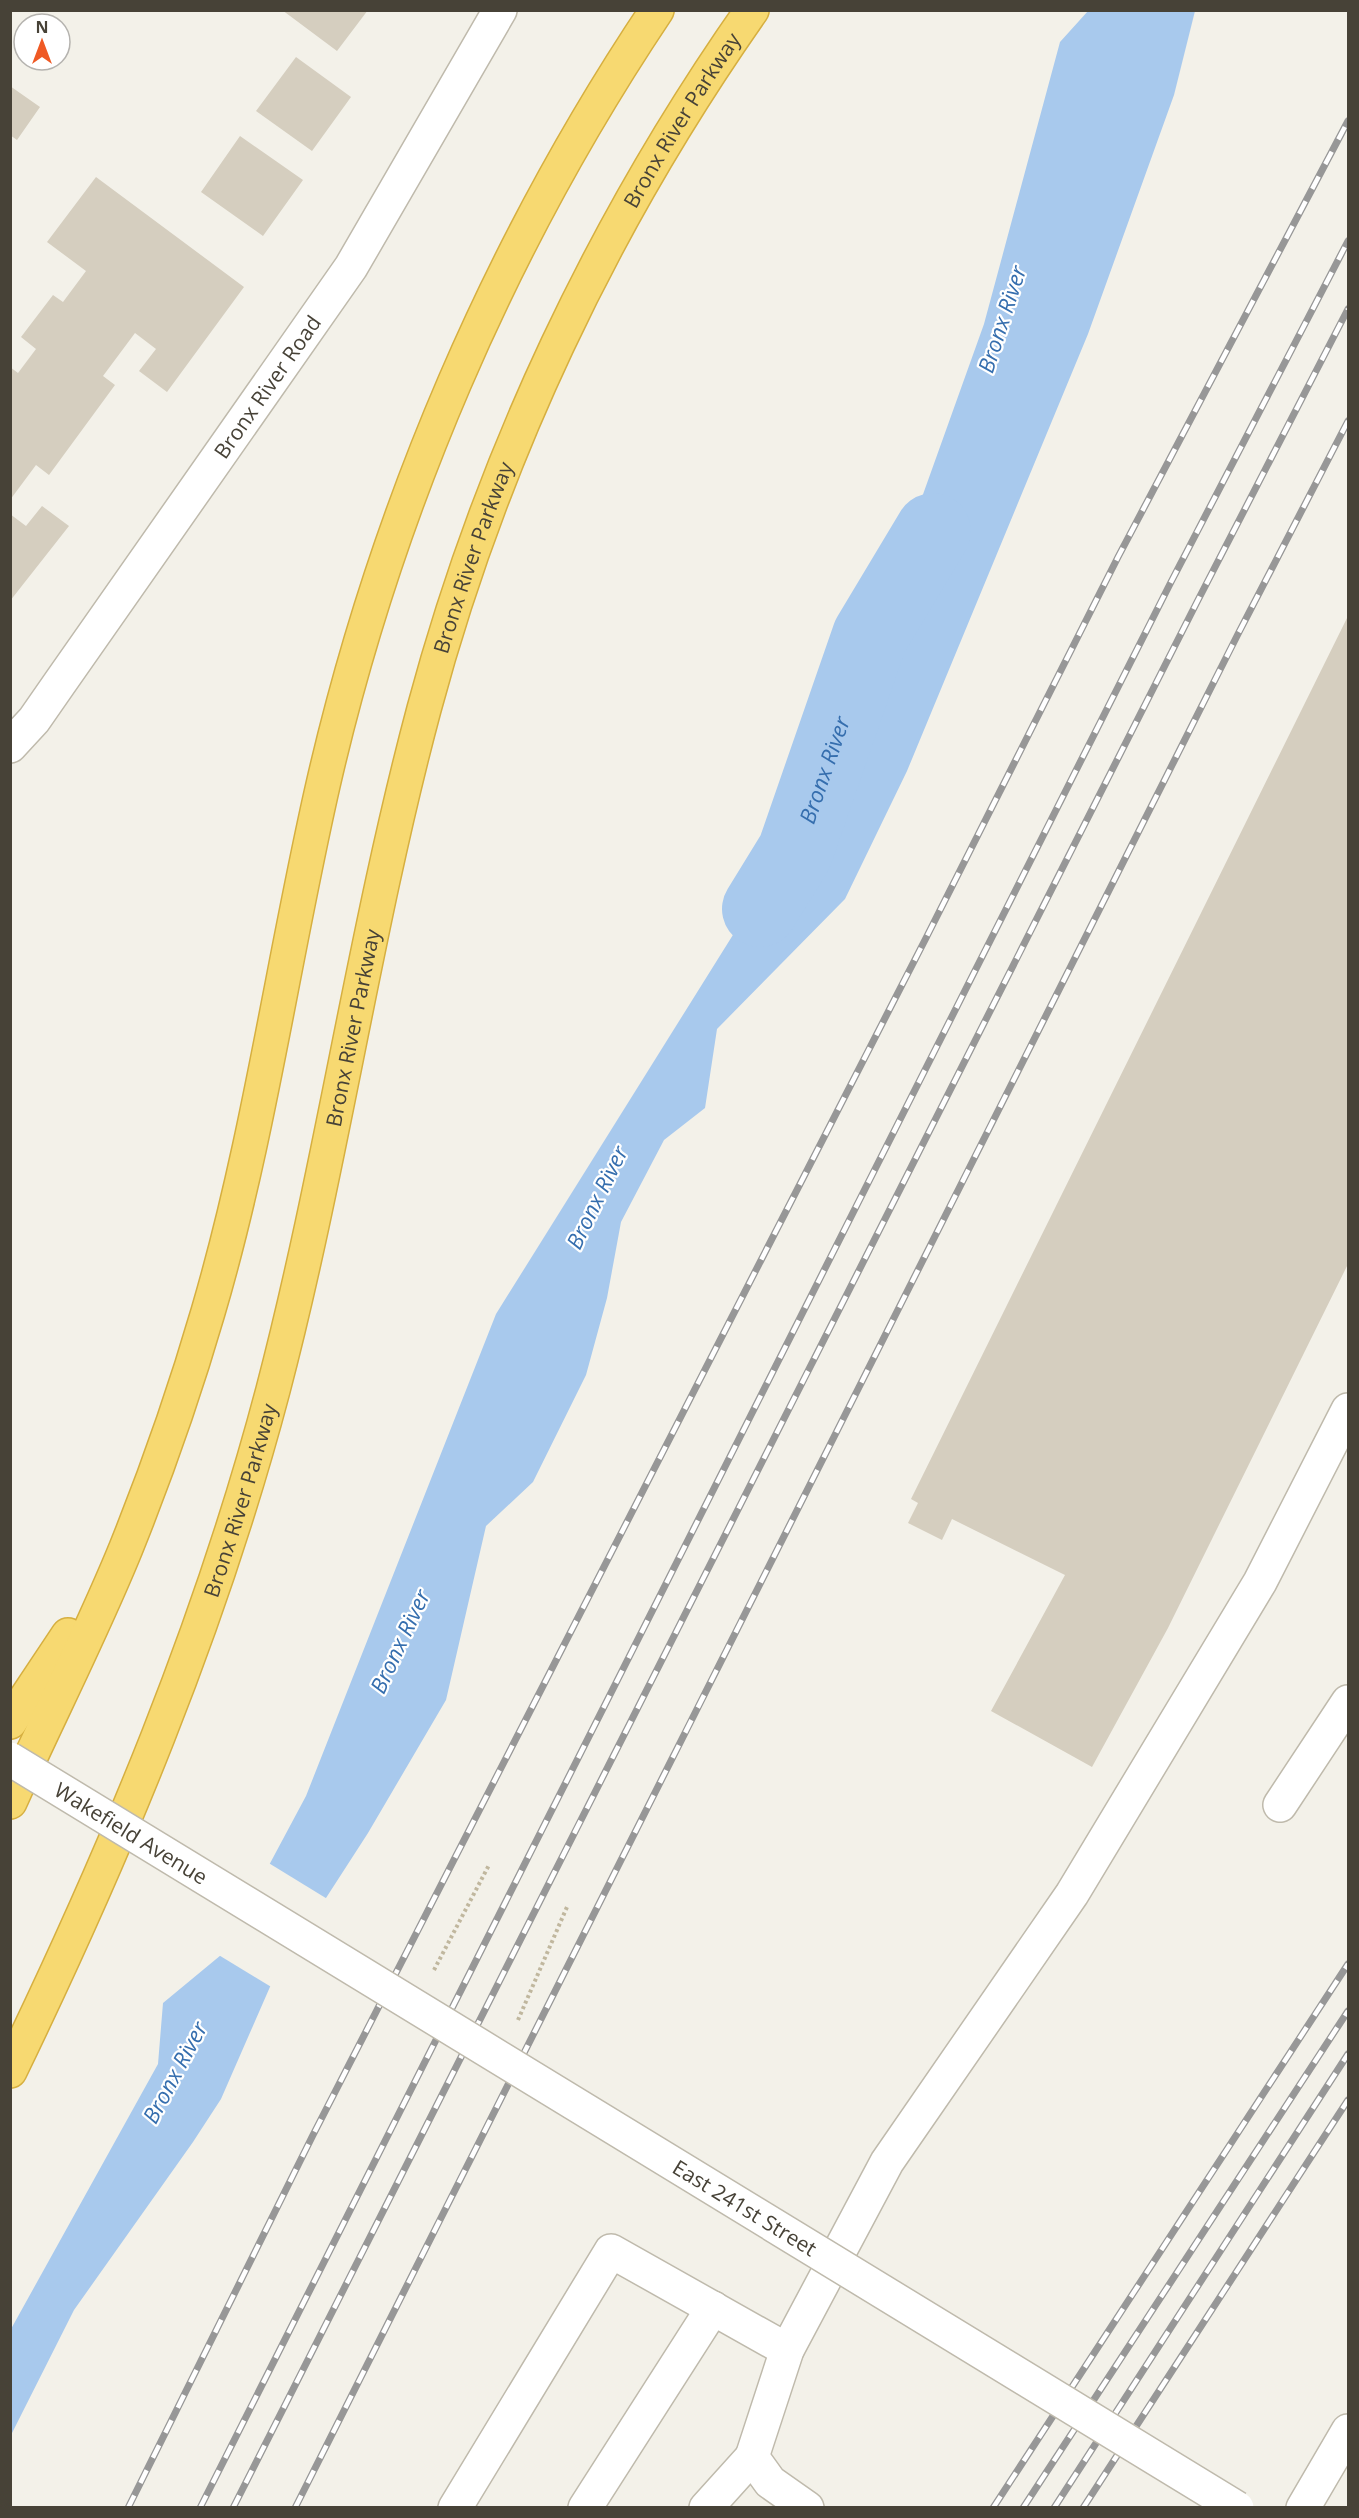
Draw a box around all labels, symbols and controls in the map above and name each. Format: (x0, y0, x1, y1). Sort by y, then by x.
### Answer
north arrow (12, 12, 72, 72)
text: N (35, 16, 49, 38)
street label: Bronx River Parkway (617, 27, 747, 213)
water label: Bronx River (970, 260, 1033, 376)
street label: Bronx River Road (207, 310, 327, 464)
street label: Bronx River Parkway (427, 457, 519, 657)
water label: Bronx River (791, 711, 856, 827)
street label: Bronx River Parkway (319, 926, 386, 1129)
water label: Bronx River (558, 1139, 634, 1254)
street label: Bronx River Parkway (197, 1400, 283, 1601)
water label: Bronx River (362, 1583, 437, 1698)
street label: Wakefield Avenue (49, 1775, 213, 1890)
water label: Bronx River (135, 2015, 214, 2128)
street label: East 241st Street (668, 2153, 822, 2262)

